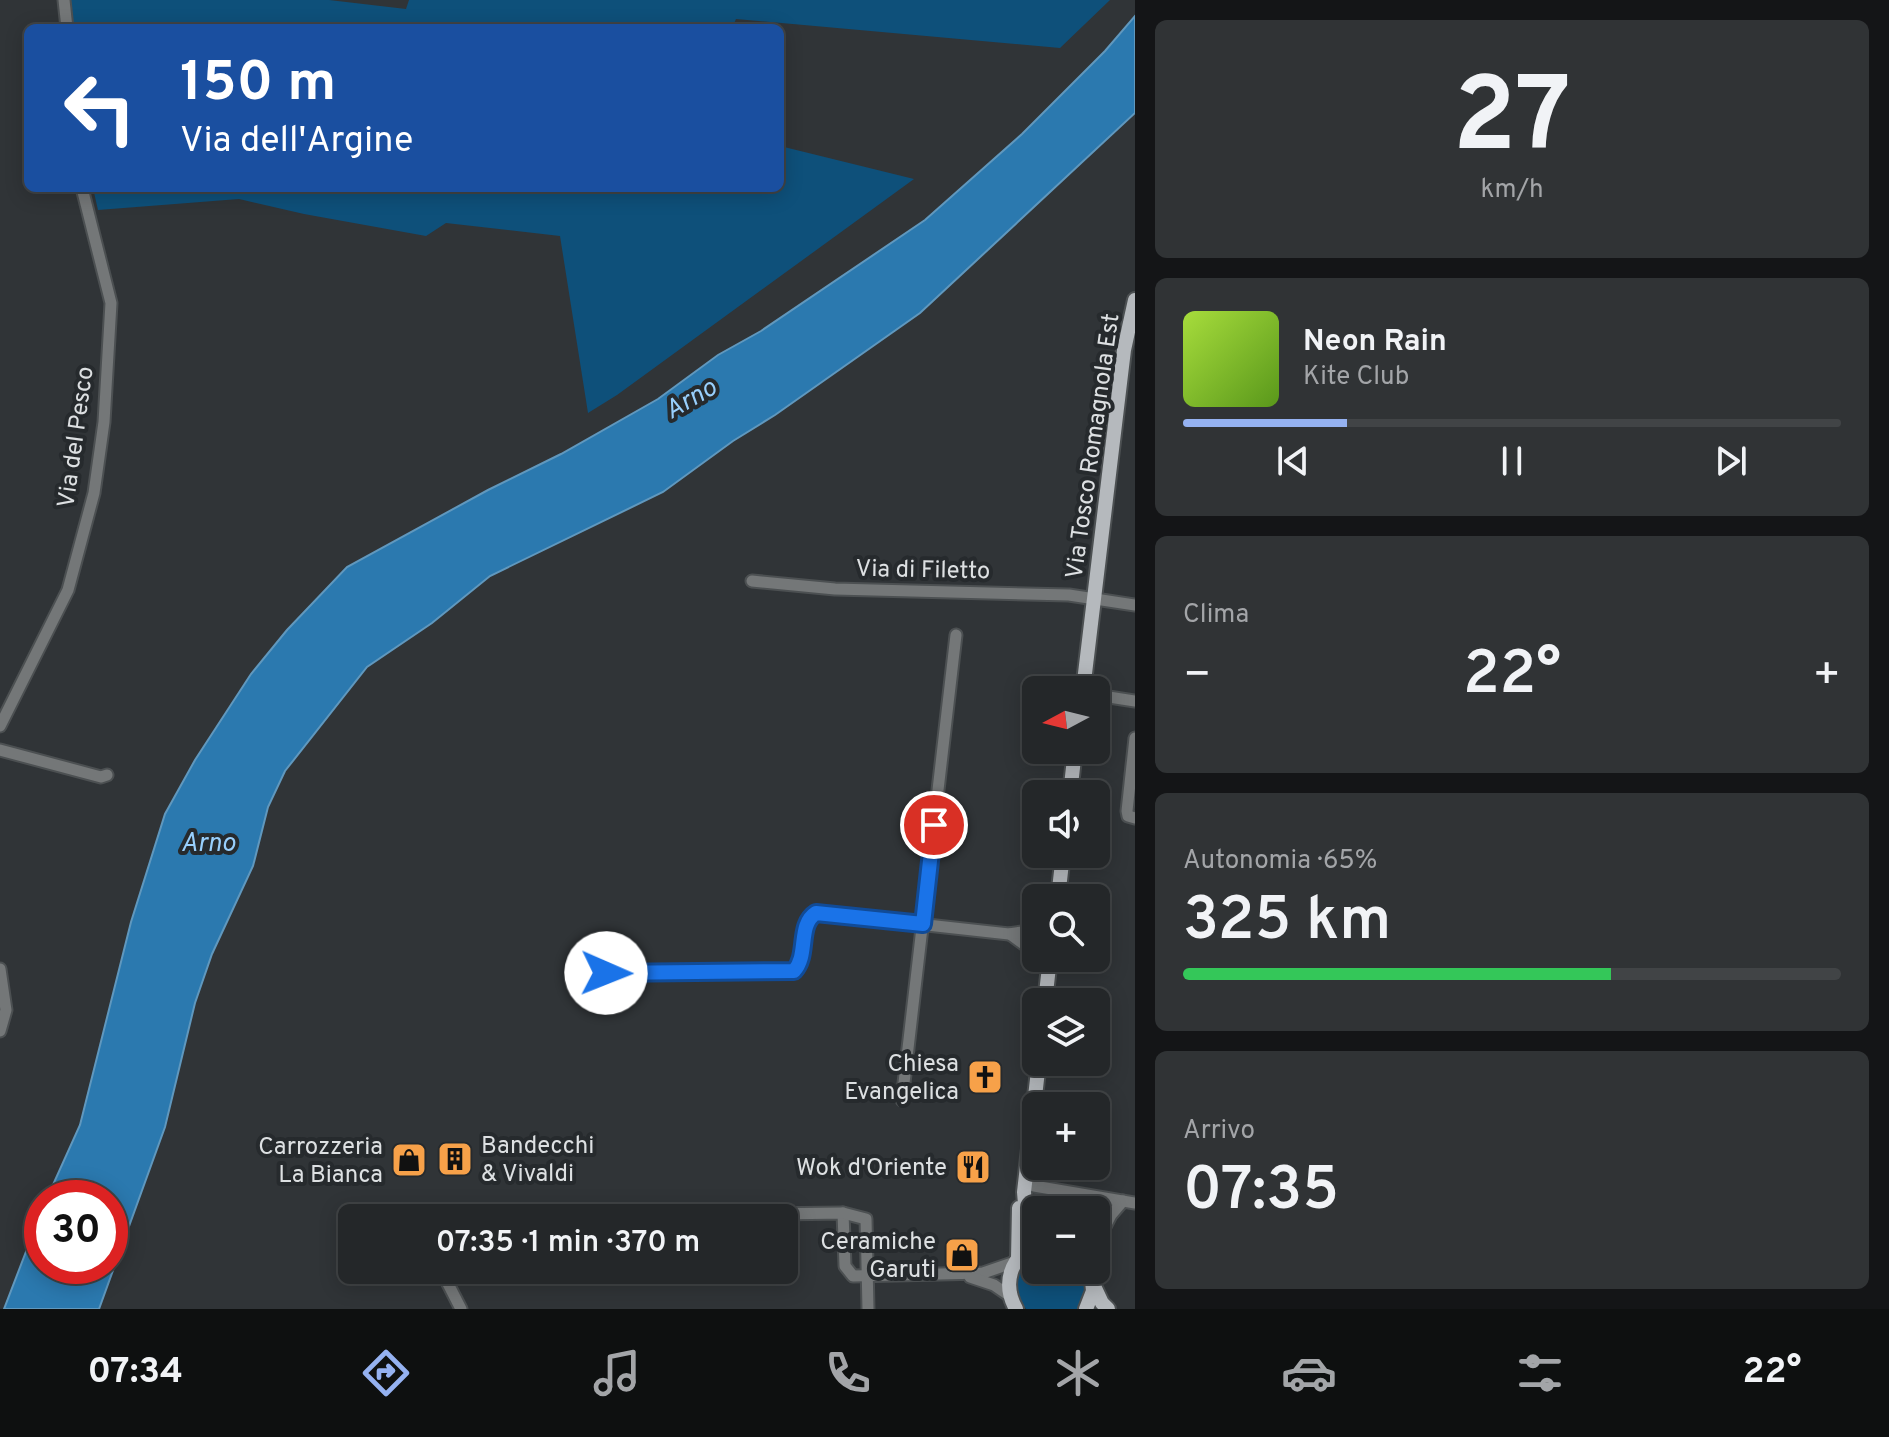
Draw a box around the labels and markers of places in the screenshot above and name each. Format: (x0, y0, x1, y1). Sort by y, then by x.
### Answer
pin (900, 791, 968, 859)
place label: Chiesa Evangelica (844, 1050, 959, 1108)
church icon: Chiesa Evangelica (966, 1058, 1004, 1096)
place label: Bandecchi & Vivaldi (481, 1132, 594, 1190)
place label: Carrozzeria La Bianca (258, 1133, 383, 1191)
building icon: Bandecchi & Vivaldi (436, 1140, 474, 1178)
shop icon: Carrozzeria La Bianca (390, 1141, 428, 1179)
restaurant icon: Wok d'Oriente (954, 1148, 992, 1186)
place label: Wok d'Oriente (796, 1154, 947, 1184)
place label: Ceramiche Garuti (820, 1228, 936, 1286)
shop icon: Ceramiche Garuti (943, 1236, 981, 1274)

